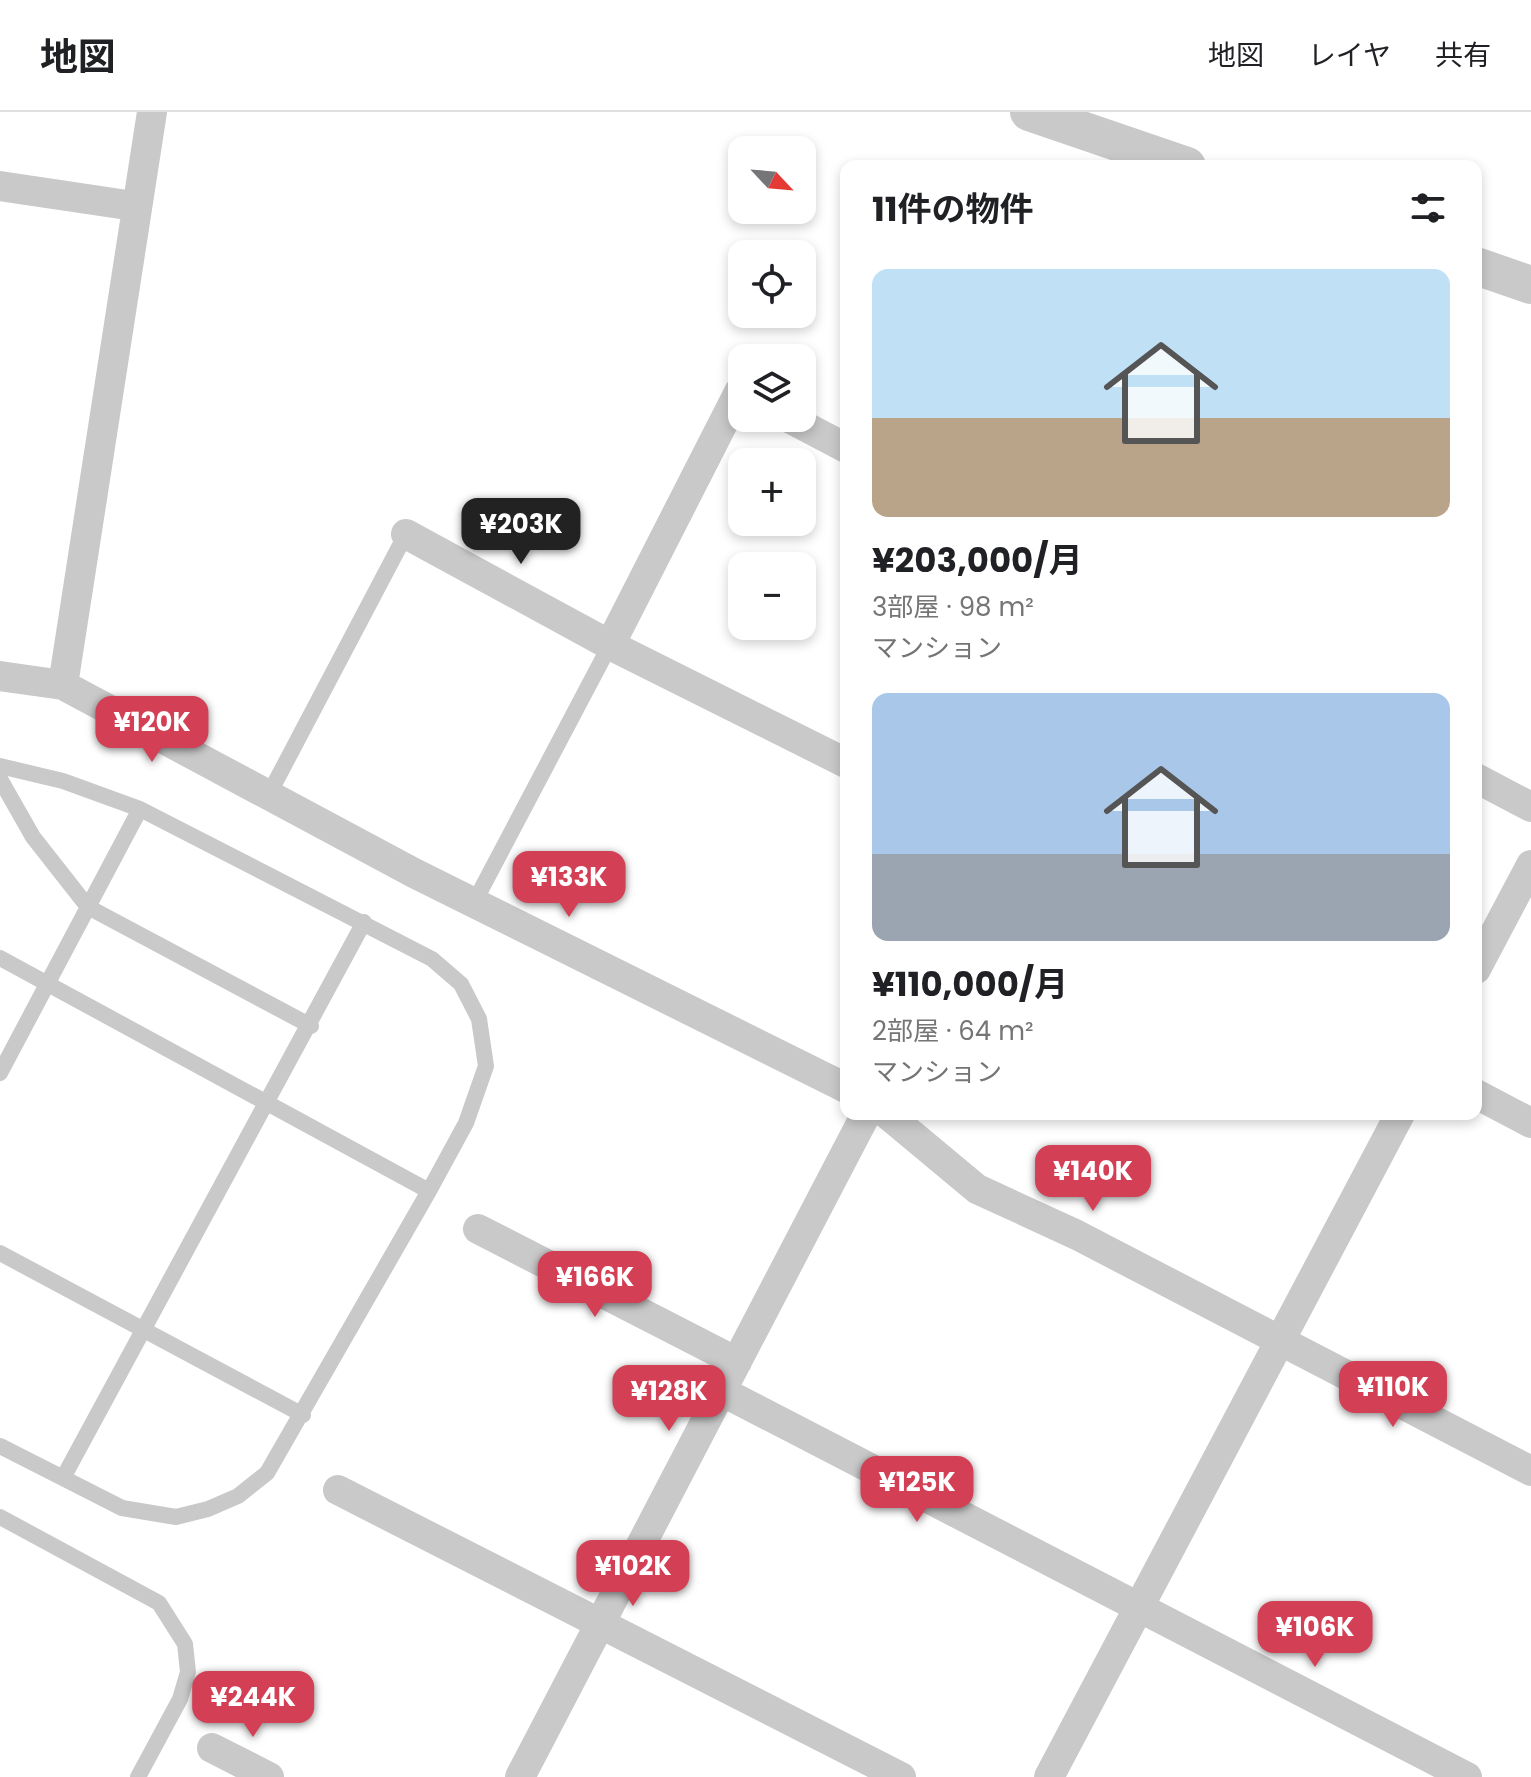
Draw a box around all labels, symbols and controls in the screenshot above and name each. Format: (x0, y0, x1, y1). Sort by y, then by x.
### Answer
text: 地図 (40, 30, 116, 83)
text: 地図 (1208, 36, 1264, 75)
text: レイヤ (1308, 36, 1391, 75)
text: 共有 (1435, 36, 1491, 75)
north arrow (728, 136, 816, 224)
map controls (728, 136, 816, 640)
text: 11件の物件 (872, 185, 1034, 233)
icon: filters (1406, 186, 1450, 230)
button: locate (728, 240, 816, 328)
icon: home (1089, 321, 1233, 465)
button: layers (728, 344, 816, 432)
button: + (728, 448, 816, 536)
pin: ¥203K (465, 498, 577, 566)
text: ¥203K (479, 506, 563, 542)
text: ¥203,000/月 (872, 536, 1083, 584)
button: − (728, 552, 816, 640)
text: 3部屋 · 98 m² (872, 589, 1034, 625)
text: マンション (872, 630, 1002, 666)
pin: ¥120K (96, 696, 208, 764)
text: ¥120K (113, 704, 191, 740)
icon: home (1089, 745, 1233, 889)
pin: ¥133K (513, 851, 625, 919)
text: ¥133K (531, 859, 607, 895)
text: ¥110,000/月 (872, 960, 1068, 1008)
text: 2部屋 · 64 m² (872, 1013, 1034, 1049)
text: マンション (872, 1054, 1002, 1090)
pin: ¥140K (1037, 1145, 1149, 1213)
text: ¥140K (1053, 1153, 1133, 1189)
pin: ¥166K (539, 1251, 651, 1319)
text: ¥166K (556, 1259, 634, 1295)
pin: ¥110K (1337, 1361, 1449, 1429)
pin: ¥128K (613, 1365, 725, 1433)
text: ¥110K (1357, 1369, 1429, 1405)
text: ¥128K (630, 1373, 708, 1409)
pin: ¥125K (861, 1456, 973, 1524)
text: ¥125K (878, 1464, 956, 1500)
pin: ¥102K (577, 1540, 689, 1608)
text: ¥102K (594, 1548, 672, 1584)
pin: ¥106K (1259, 1601, 1371, 1669)
text: ¥106K (1276, 1609, 1354, 1645)
pin: ¥244K (197, 1671, 309, 1739)
text: ¥244K (210, 1679, 296, 1715)

